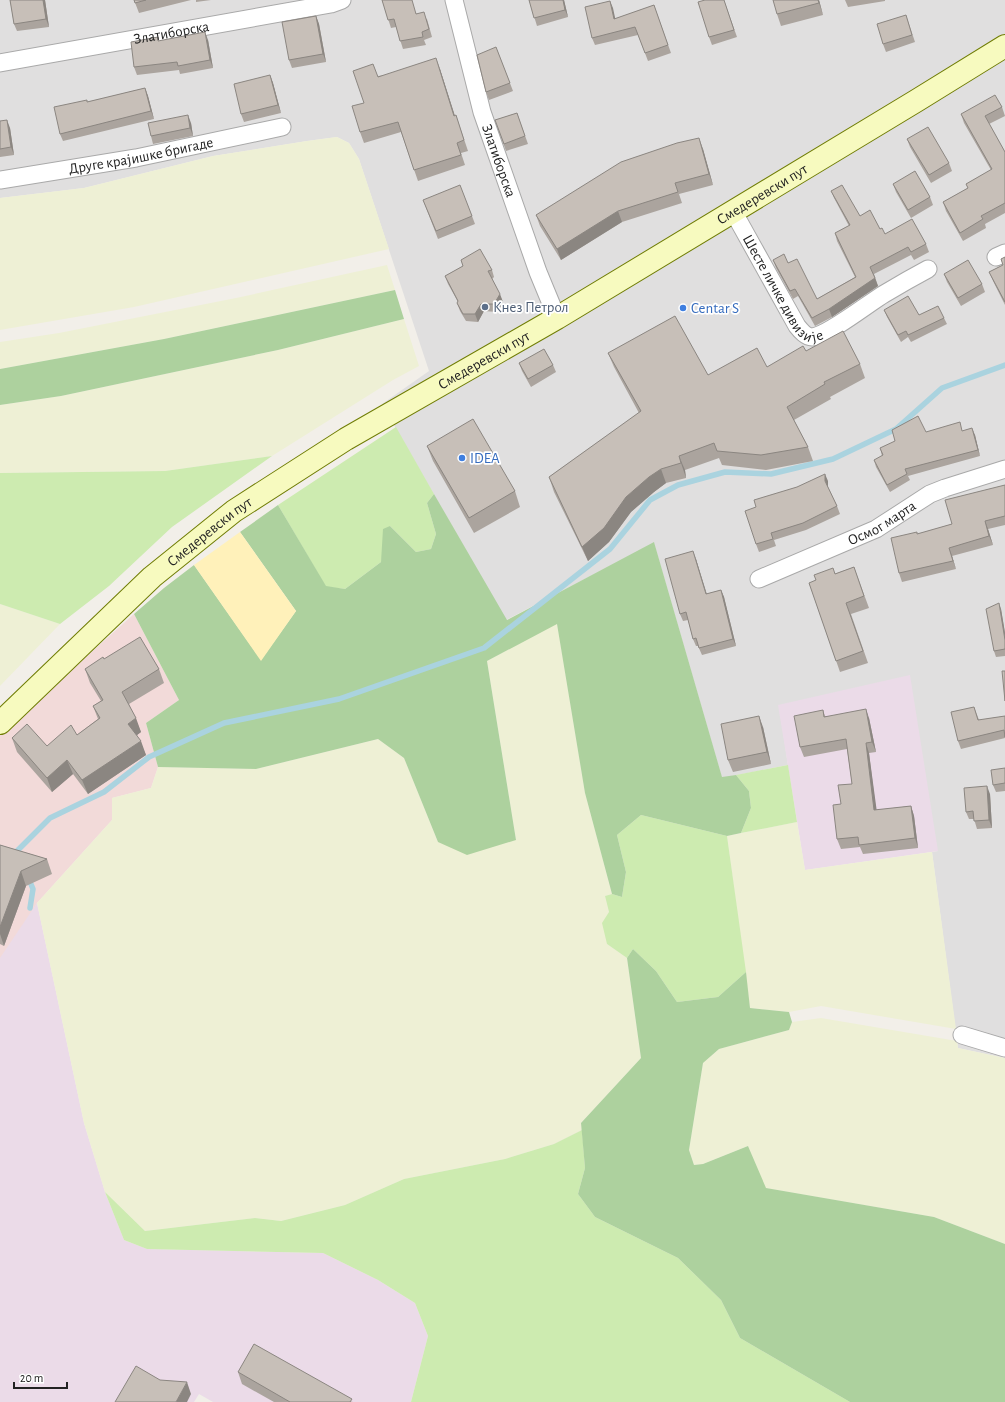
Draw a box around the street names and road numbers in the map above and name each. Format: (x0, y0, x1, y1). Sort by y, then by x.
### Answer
street label: Златиборска (132, 18, 210, 47)
street label: Златиборска (479, 122, 519, 199)
street label: Друге крајишке бригаде (67, 134, 215, 176)
street label: Смедеревски пут (714, 161, 810, 227)
street label: Шесте личке дивизије (740, 232, 825, 345)
street label: Смедеревски пут (435, 328, 533, 392)
street label: Смедеревски пут (164, 494, 255, 569)
street label: Осмог марта (845, 498, 919, 548)

